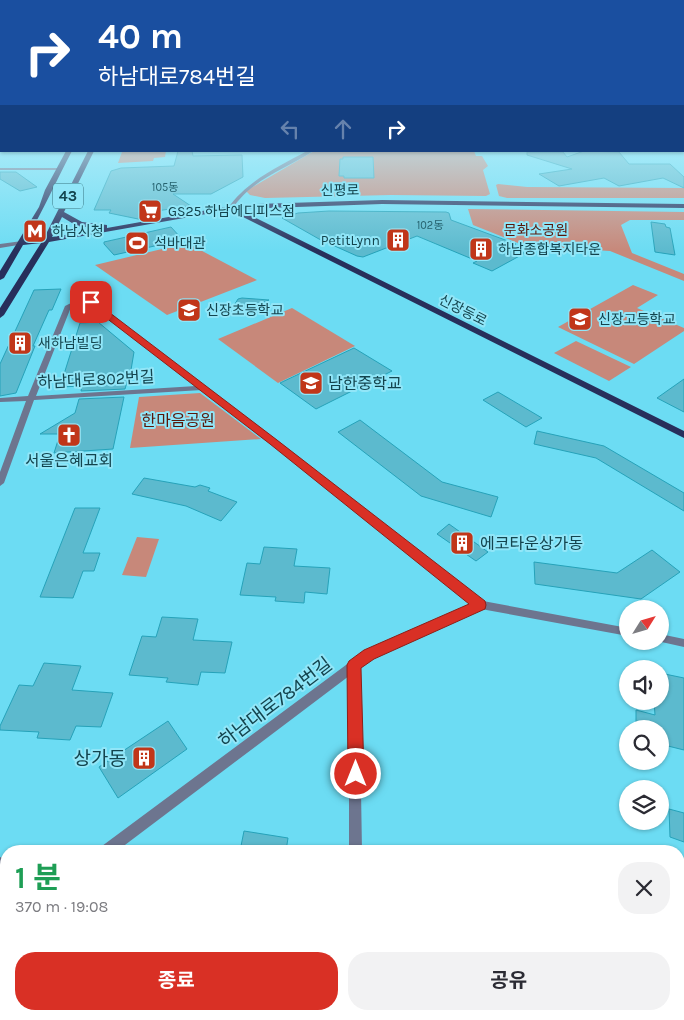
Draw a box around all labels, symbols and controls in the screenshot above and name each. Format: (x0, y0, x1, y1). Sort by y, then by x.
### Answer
text: 40 m (98, 16, 183, 57)
icon: right (15, 20, 80, 85)
text: 하남대로784번길 (98, 64, 256, 90)
icon: left (276, 115, 304, 143)
icon: ahead (329, 115, 357, 143)
icon: right (382, 115, 410, 143)
house number: 105동 (152, 181, 178, 194)
street label: 신평로 (321, 182, 360, 199)
road number: 43 (53, 184, 83, 208)
supermarket icon: GS25 하남에디피스점 (137, 198, 163, 224)
place label: GS25 하남에디피스점 (168, 203, 295, 220)
metro station icon: 하남시청 (22, 218, 48, 244)
house number: 102동 (417, 219, 443, 232)
park label: 문화소공원 (504, 222, 568, 239)
place label: 하남시청 (52, 223, 104, 240)
building icon: PetitLynn (385, 227, 411, 253)
sports icon: 석바대관 (124, 230, 150, 256)
place label: PetitLynn (321, 232, 380, 249)
place label: 석바대관 (154, 235, 206, 252)
building icon: 하남종합복지타운 (468, 236, 494, 262)
place label: 하남종합복지타운 (498, 241, 601, 258)
pin (70, 281, 112, 323)
icon: arrive (77, 288, 105, 316)
street label: 신장동로 (436, 291, 490, 330)
school or university icon: 신장초등학교 (176, 297, 202, 323)
place label: 신장초등학교 (206, 302, 283, 319)
school or university icon: 신장고등학교 (567, 306, 593, 332)
place label: 신장고등학교 (598, 311, 675, 328)
building icon: 새하남빌딩 (7, 330, 33, 356)
place label: 새하남빌딩 (38, 335, 102, 352)
street label: 하남대로802번길 (37, 367, 155, 392)
school or university icon: 남한중학교 (298, 370, 324, 396)
place label: 남한중학교 (328, 374, 402, 393)
park label: 한마음공원 (141, 411, 215, 430)
church icon: 서울은혜교회 (56, 422, 82, 448)
place label: 서울은혜교회 (25, 451, 113, 470)
building icon: 에코타운상가동 (449, 530, 475, 556)
place label: 에코타운상가동 (480, 534, 583, 553)
north arrow (619, 600, 669, 650)
map controls (619, 600, 669, 830)
street label: 하남대로784번길 (215, 653, 337, 753)
button: sound (619, 660, 669, 710)
button: search (619, 720, 669, 770)
building icon: 상가동 (131, 745, 157, 771)
position arrow (329, 747, 381, 799)
place label: 상가동 (74, 748, 126, 770)
button: layers (619, 780, 669, 830)
text: 1 분 (15, 860, 61, 896)
button: close (618, 862, 670, 914)
text: 370 m · 19:08 (15, 897, 108, 916)
button: 종료 (15, 952, 338, 1010)
button: 공유 (348, 952, 670, 1010)

